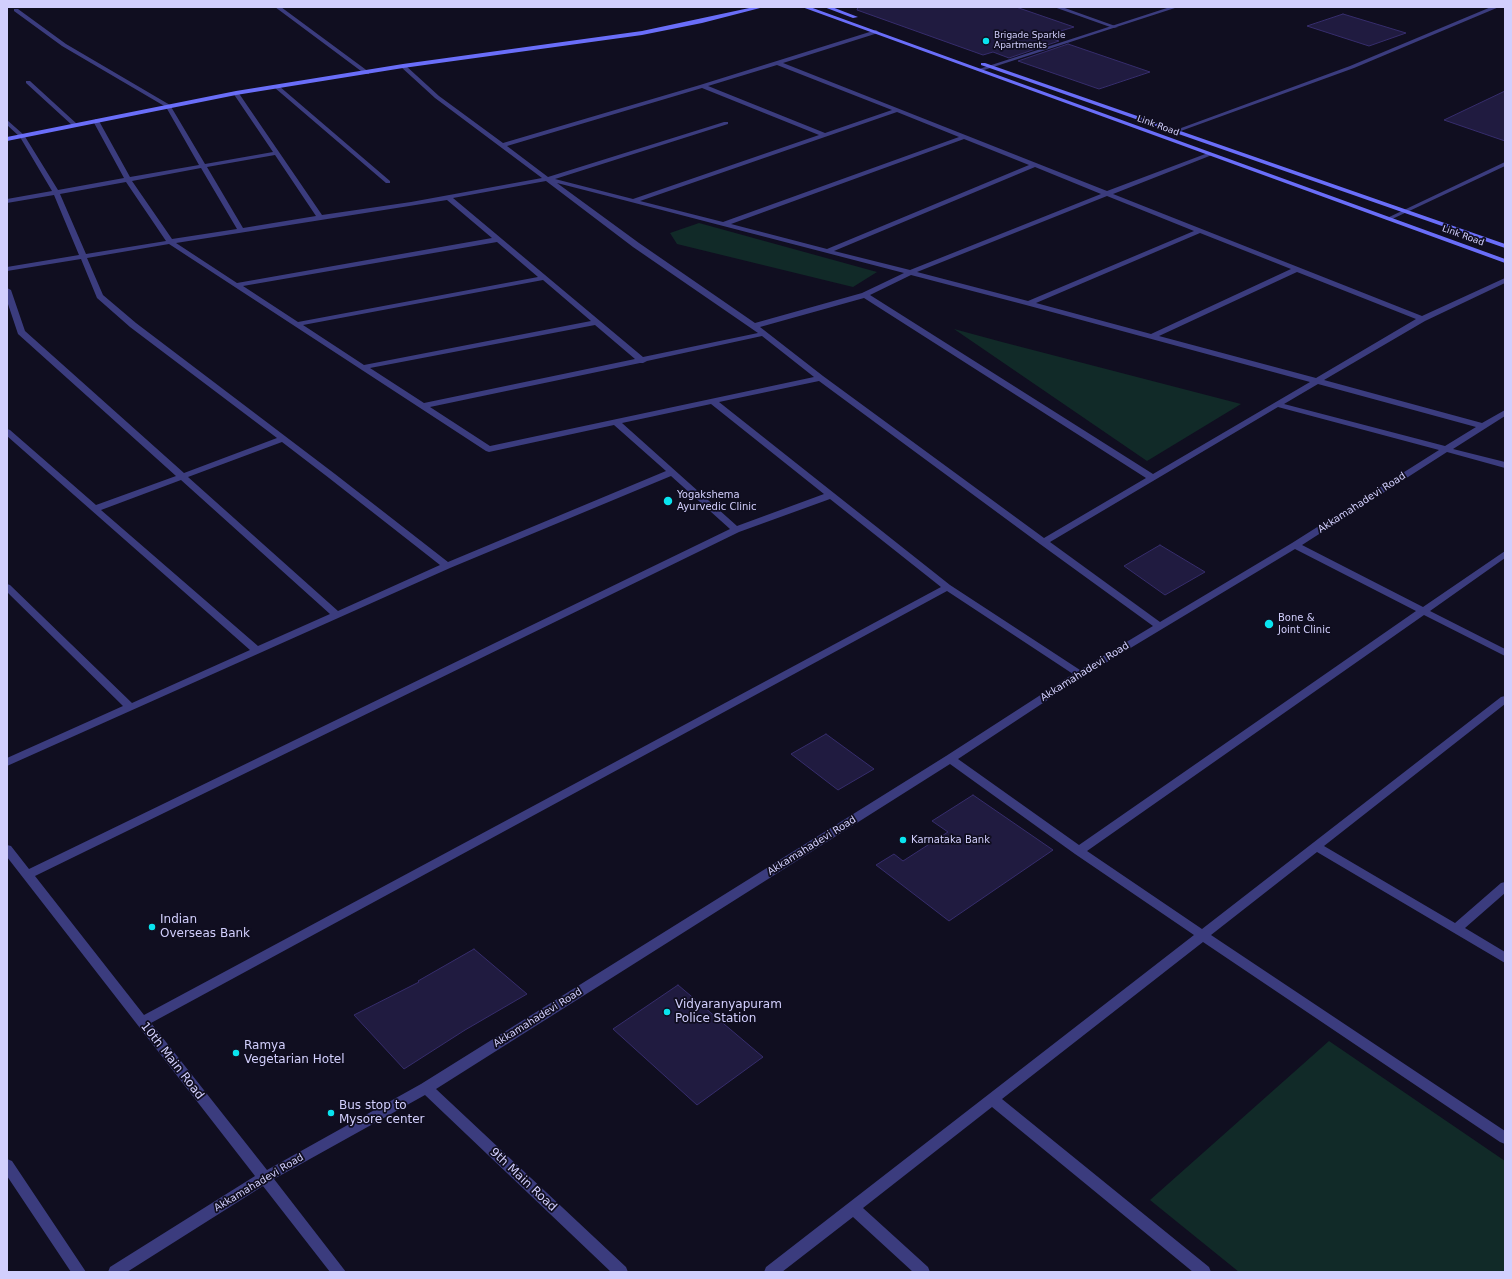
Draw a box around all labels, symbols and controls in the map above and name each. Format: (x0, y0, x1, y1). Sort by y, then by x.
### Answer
place label: Brigade Sparkle Apartments (994, 31, 1066, 52)
marker: Brigade Sparkle Apartments (981, 36, 991, 46)
street label: Link Road (1136, 113, 1180, 139)
street label: Link Road (1441, 223, 1485, 249)
street label: Akkamahadevi Road (1316, 470, 1408, 536)
place label: Yogakshema Ayurvedic Clinic (677, 489, 757, 512)
marker: Yogakshema Ayurvedic Clinic (662, 495, 674, 507)
place label: Bone & Joint Clinic (1278, 612, 1330, 636)
marker: Bone & Joint Clinic (1263, 618, 1275, 630)
street label: Akkamahadevi Road (1038, 640, 1132, 704)
street label: Akkamahadevi Road (765, 814, 859, 878)
place label: Karnataka Bank (911, 834, 990, 846)
marker: Karnataka Bank (898, 835, 908, 845)
place label: Indian Overseas Bank (160, 913, 250, 941)
marker: Indian Overseas Bank (147, 922, 157, 932)
street label: Akkamahadevi Road (491, 986, 585, 1050)
place label: Vidyaranyapuram Police Station (675, 998, 782, 1026)
marker: Vidyaranyapuram Police Station (662, 1007, 672, 1017)
street label: 10th Main Road (137, 1020, 207, 1102)
place label: Ramya Vegetarian Hotel (244, 1039, 345, 1067)
marker: Ramya Vegetarian Hotel (231, 1048, 241, 1058)
place label: Bus stop to Mysore center (339, 1099, 425, 1127)
marker: Bus stop to Mysore center (326, 1108, 336, 1118)
street label: 9th Main Road (487, 1145, 559, 1215)
street label: Akkamahadevi Road (212, 1152, 306, 1214)

